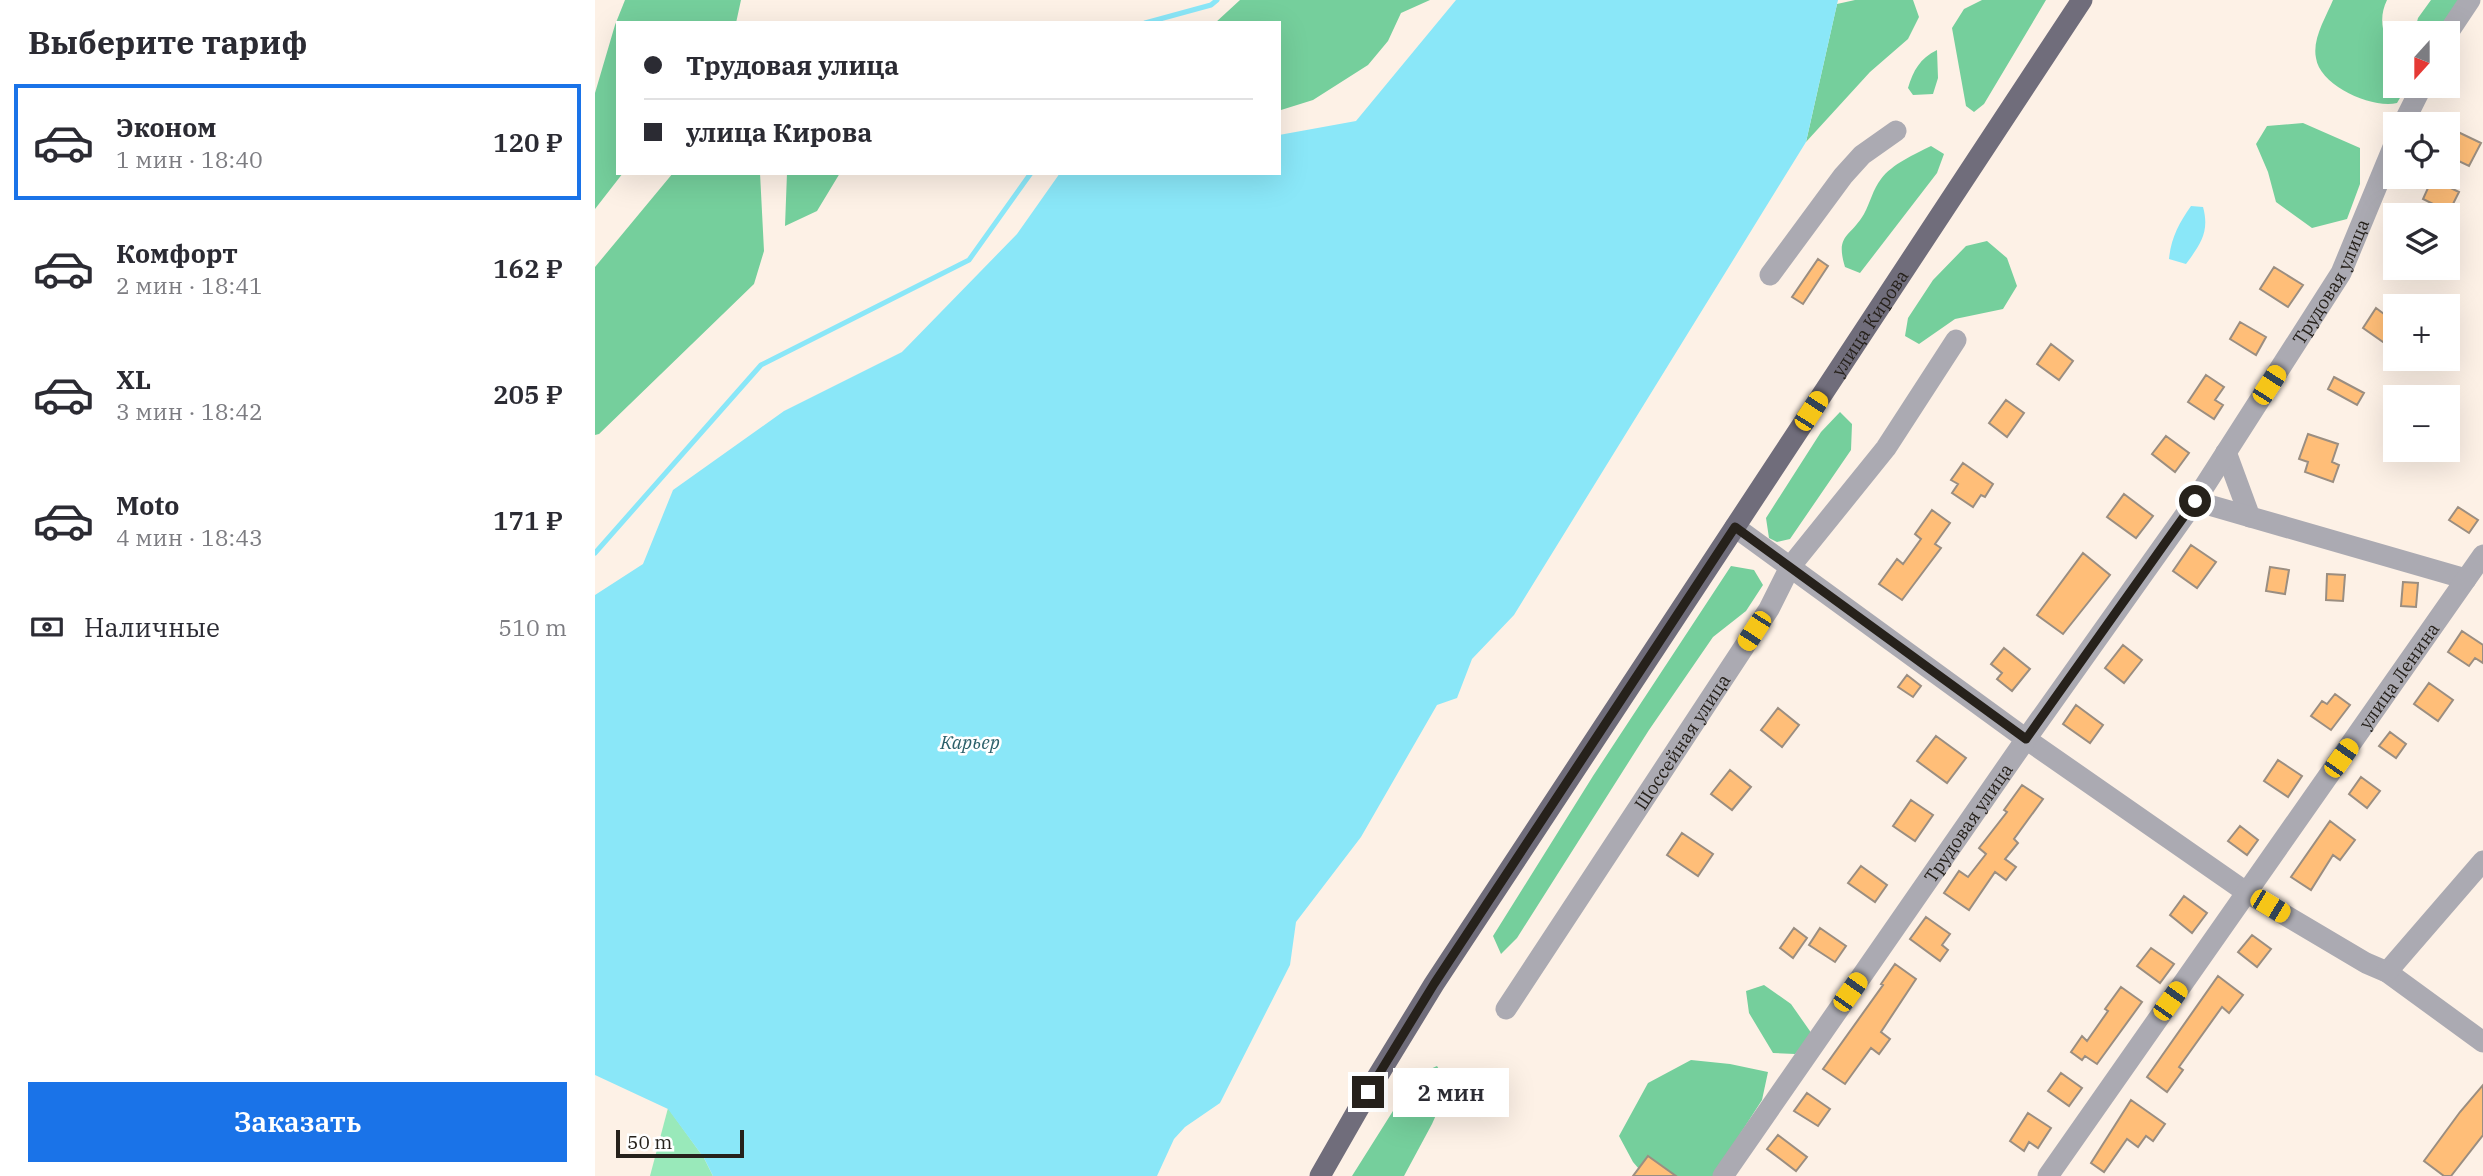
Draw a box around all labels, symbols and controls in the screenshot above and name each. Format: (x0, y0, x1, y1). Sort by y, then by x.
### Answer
text: Выберите тариф (28, 21, 308, 63)
north arrow (2383, 21, 2461, 98)
map controls (2383, 21, 2460, 462)
text: Трудовая улица (686, 48, 899, 82)
text: Эконом (116, 110, 217, 144)
icon: car (32, 111, 95, 174)
button: locate (2383, 112, 2460, 189)
text: улица Кирова (686, 115, 872, 149)
text: 120 ₽ (493, 125, 563, 159)
text: 1 мин · 18:40 (116, 144, 263, 174)
button: layers (2383, 203, 2460, 280)
street label: Трудовая улица (2287, 215, 2374, 349)
text: Комфорт (116, 236, 238, 270)
icon: car (32, 237, 95, 300)
text: 162 ₽ (493, 251, 563, 285)
street label: улица Кирова (1826, 265, 1913, 381)
text: 2 мин · 18:41 (116, 270, 263, 300)
button: + (2383, 294, 2460, 371)
text: XL (116, 362, 151, 396)
car (2249, 362, 2290, 408)
icon: car (32, 363, 95, 426)
text: 205 ₽ (493, 377, 563, 411)
button: − (2383, 385, 2460, 462)
car (1791, 388, 1832, 434)
text: 3 мин · 18:42 (116, 396, 263, 426)
route start (2179, 485, 2211, 517)
text: Moto (116, 488, 179, 522)
icon: car (32, 489, 95, 552)
text: 171 ₽ (493, 503, 563, 537)
text: 4 мин · 18:43 (116, 522, 263, 552)
icon: cash (28, 608, 66, 646)
car (1734, 608, 1775, 654)
text: Наличные (84, 610, 220, 644)
text: 510 m (498, 612, 567, 642)
street label: улица Ленина (2353, 618, 2444, 733)
street label: Шоссейная улица (1629, 669, 1735, 814)
water label: Карьер (939, 730, 1000, 754)
car (2321, 735, 2362, 781)
street label: Трудовая улица (1919, 758, 2017, 887)
car (2247, 886, 2294, 926)
car (1830, 969, 1871, 1015)
car (2150, 978, 2191, 1024)
callout: 2 мин (1393, 1068, 1508, 1116)
route end (1352, 1076, 1384, 1108)
text: 2 мин (1417, 1077, 1485, 1107)
button: Заказать (28, 1082, 567, 1162)
scale bar (616, 1127, 744, 1159)
text: 50 m (627, 1130, 672, 1154)

